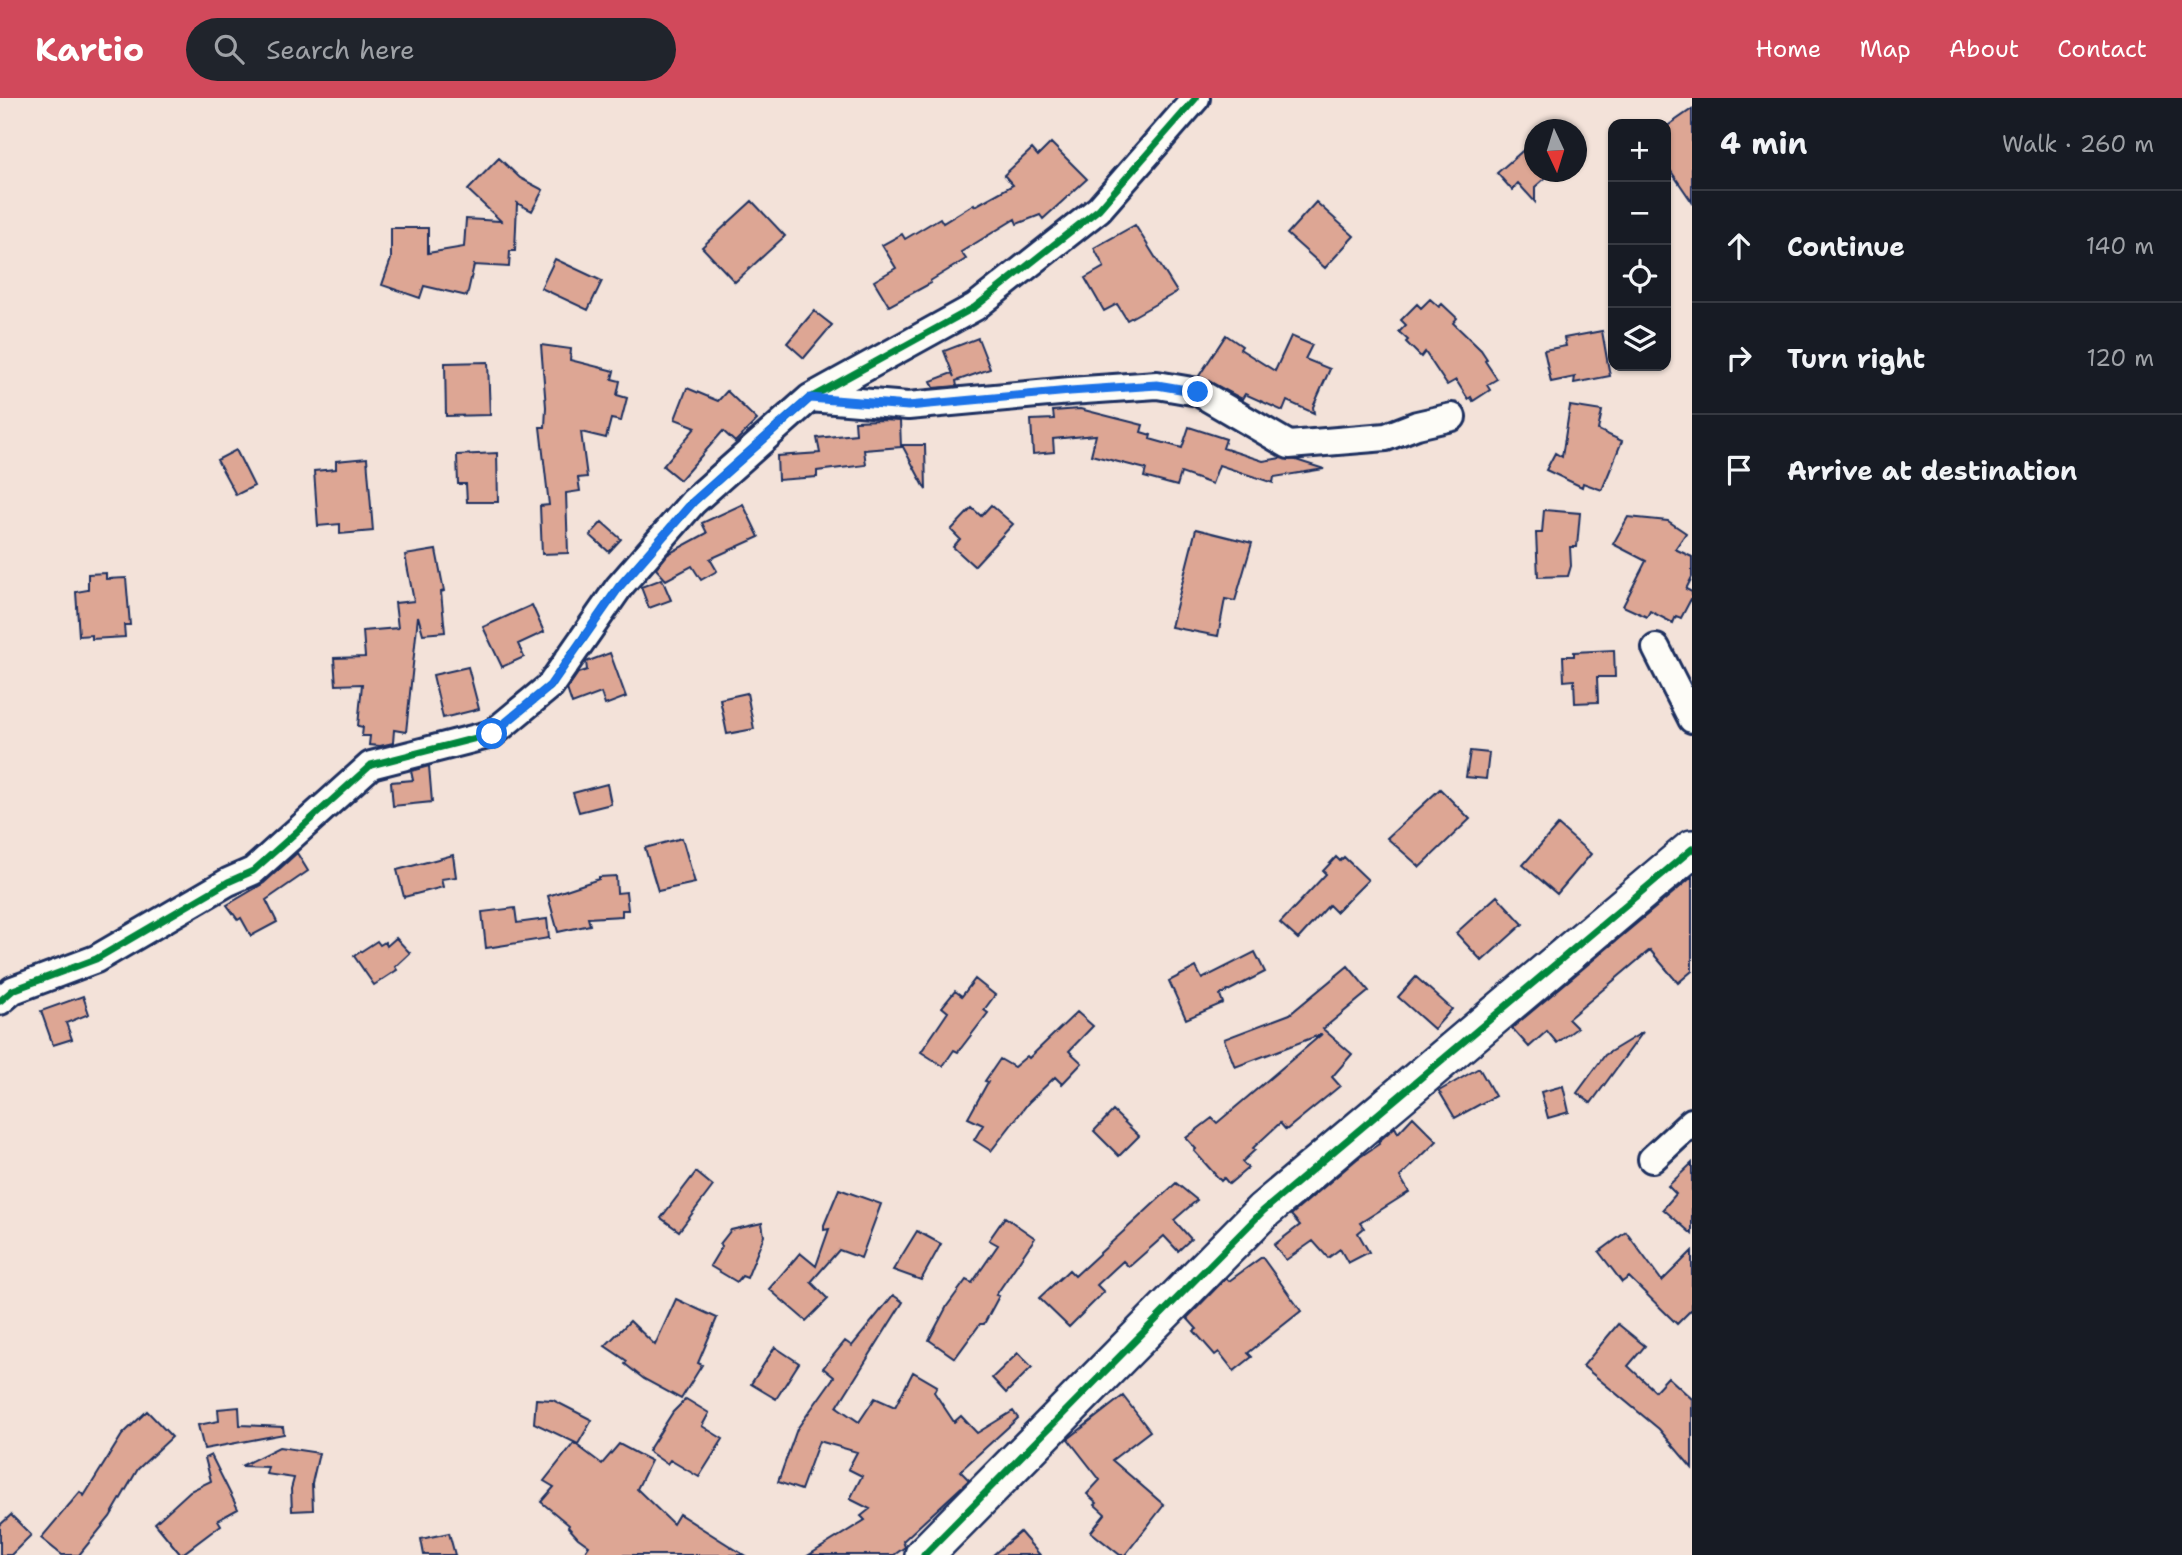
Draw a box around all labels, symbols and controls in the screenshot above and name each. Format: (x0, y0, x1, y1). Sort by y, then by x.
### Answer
search box (186, 18, 676, 81)
text: Kartio (35, 27, 144, 72)
icon: search (210, 30, 248, 68)
text: Search here (266, 32, 415, 67)
text: Home (1755, 33, 1821, 65)
text: Map (1859, 33, 1911, 65)
text: About (1949, 33, 2019, 65)
text: Contact (2057, 33, 2147, 65)
north arrow (1524, 119, 1587, 182)
map controls (1608, 119, 1671, 371)
button: + (1608, 119, 1671, 182)
text: 4 min (1720, 123, 1807, 164)
text: Walk · 260 m (2002, 129, 2154, 159)
button: − (1608, 182, 1671, 245)
icon: ahead (1720, 227, 1758, 265)
text: Continue (1787, 229, 1905, 264)
text: 140 m (2086, 231, 2154, 261)
button: locate (1608, 245, 1671, 308)
button: layers (1608, 308, 1671, 371)
icon: right (1720, 339, 1758, 377)
text: Turn right (1787, 341, 1925, 376)
text: 120 m (2086, 343, 2154, 373)
route end (1182, 376, 1213, 407)
icon: arrive (1720, 451, 1758, 489)
text: Arrive at destination (1787, 453, 2077, 488)
route start (476, 718, 507, 749)

